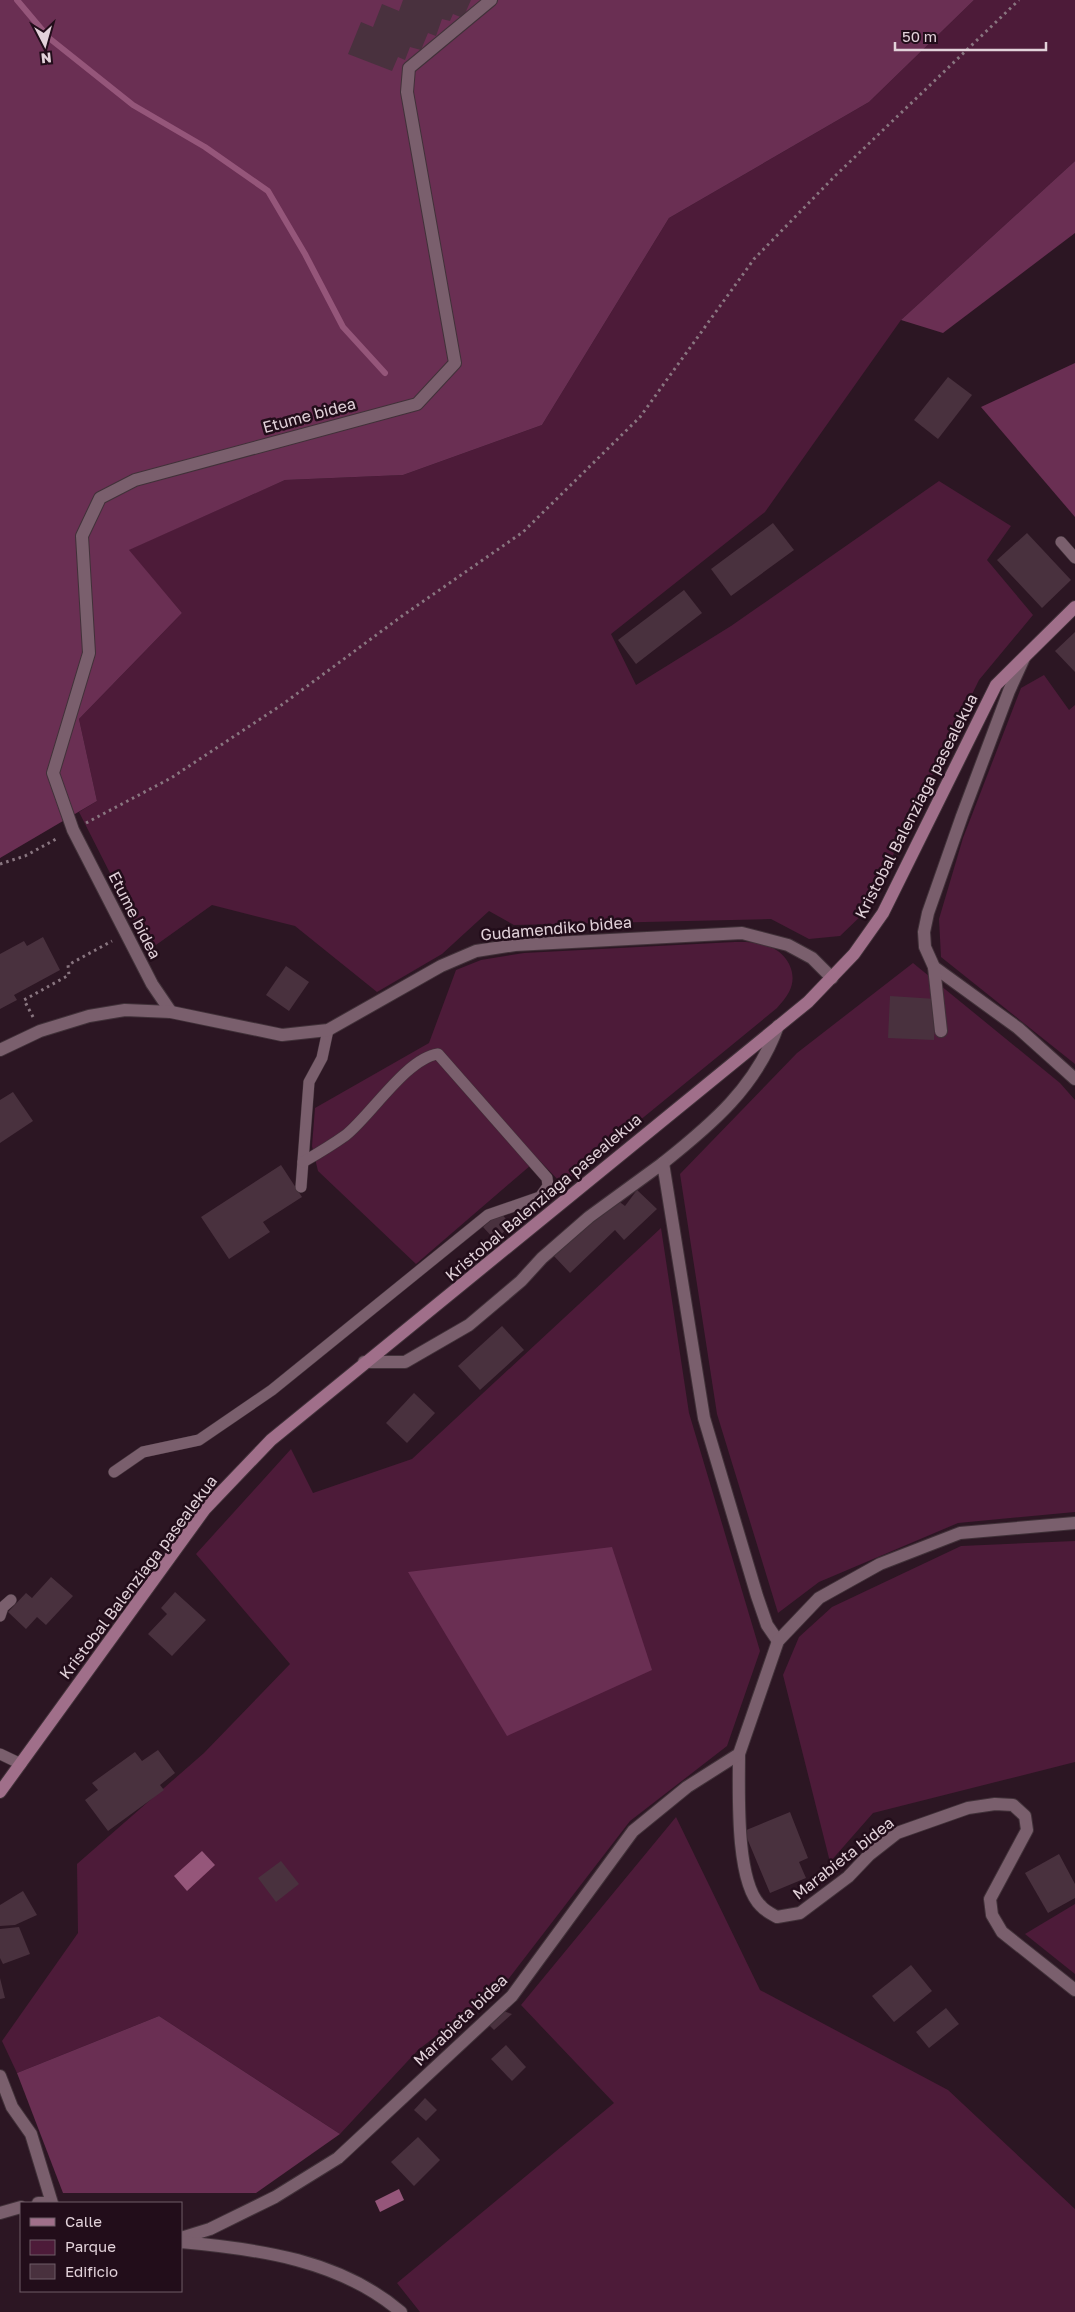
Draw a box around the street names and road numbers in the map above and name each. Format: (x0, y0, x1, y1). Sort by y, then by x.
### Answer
street label: Etume bidea (260, 393, 358, 437)
street label: Kristobal Balenziaga pasealekua (850, 690, 982, 922)
street label: Etume bidea (104, 868, 166, 962)
street label: Gudamendiko bidea (479, 911, 633, 945)
street label: Kristobal Balenziaga pasealekua (441, 1109, 645, 1285)
street label: Kristobal Balenziaga pasealekua (55, 1471, 221, 1683)
street label: Marabieta bidea (788, 1812, 898, 1904)
street label: Marabieta bidea (409, 1970, 511, 2070)

